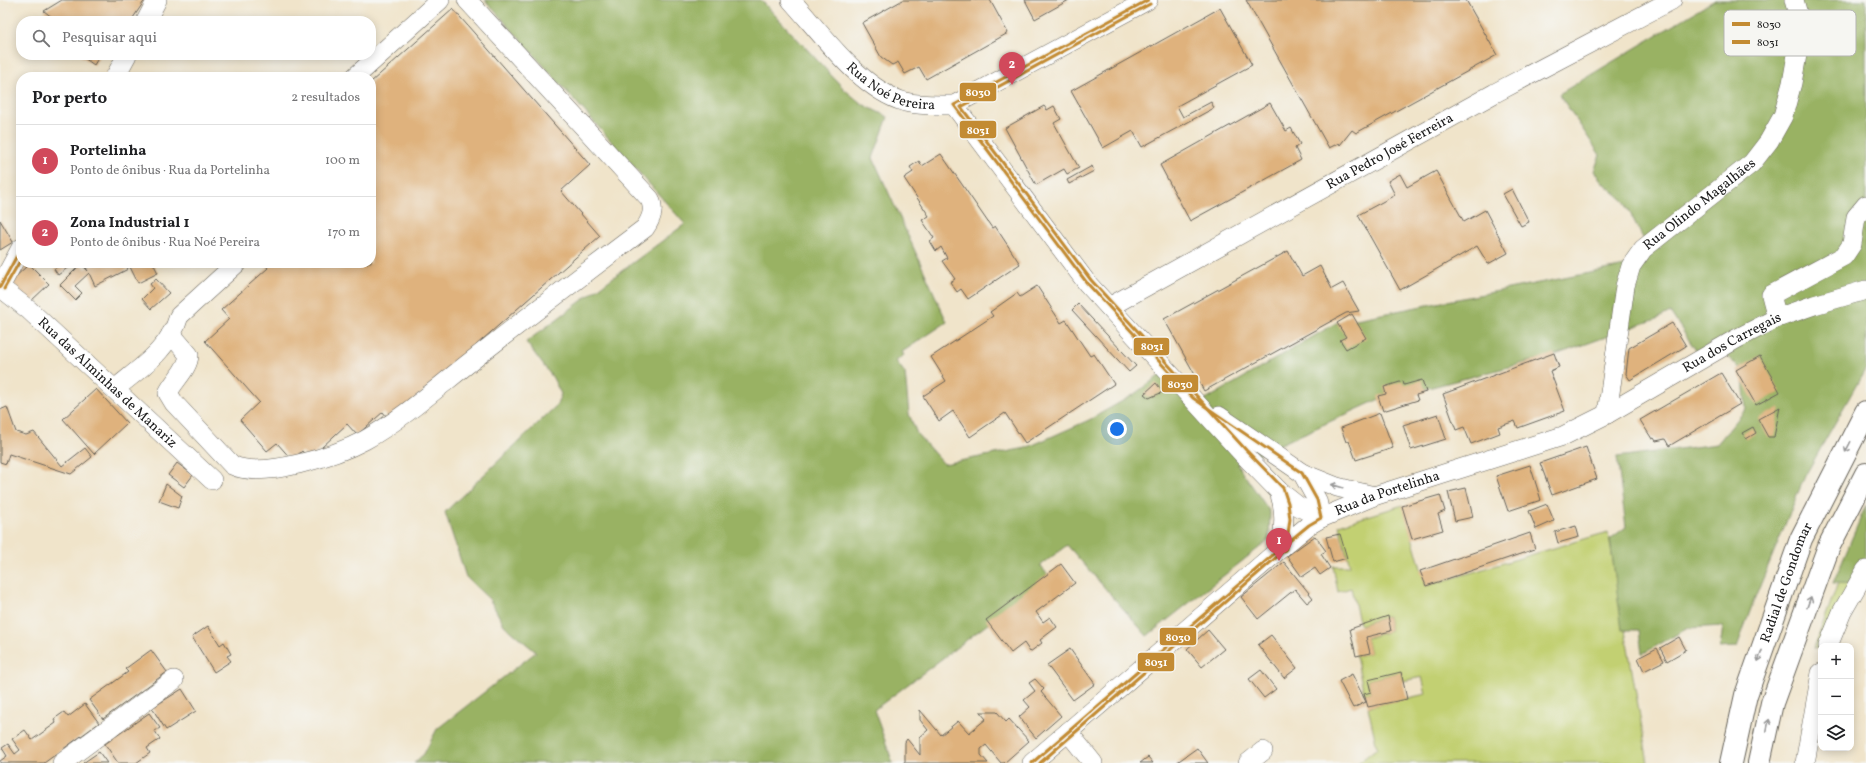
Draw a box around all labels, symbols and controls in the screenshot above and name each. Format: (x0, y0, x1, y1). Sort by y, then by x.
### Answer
legend (1724, 10, 1856, 56)
search box (16, 16, 376, 60)
text: 8030 (1757, 18, 1781, 33)
icon: search (30, 27, 52, 49)
text: Pesquisar aqui (62, 28, 157, 49)
text: 8031 (1757, 36, 1779, 51)
pin: 2 (999, 52, 1025, 85)
street label: Rua Noé Pereira (842, 58, 935, 115)
line badge: 8030 (959, 82, 997, 102)
text: 8030 (966, 86, 991, 101)
text: Por perto (32, 87, 107, 110)
text: 2 resultados (291, 89, 360, 107)
street label: Rua Pedro José Ferreira (1323, 108, 1457, 194)
line badge: 8031 (959, 120, 997, 139)
text: 8031 (967, 124, 989, 139)
text: Portelinha (70, 141, 146, 162)
text: 1 (42, 152, 48, 170)
text: 100 m (325, 152, 360, 170)
street label: Rua Olindo Magalhães (1639, 154, 1760, 255)
text: Ponto de ônibus · Rua da Portelinha (70, 162, 270, 180)
text: Zona Industrial 1 (70, 213, 190, 234)
text: 2 (42, 224, 48, 242)
text: 170 m (327, 224, 360, 242)
text: Ponto de ônibus · Rua Noé Pereira (70, 234, 260, 252)
street label: Rua dos Carregais (1679, 308, 1784, 378)
street label: Rua das Alminhas de Manariz (34, 313, 181, 452)
line badge: 8031 (1133, 337, 1170, 356)
text: 8031 (1141, 340, 1163, 355)
line badge: 8030 (1161, 374, 1199, 393)
text: 8030 (1168, 378, 1193, 393)
your location (1107, 419, 1127, 439)
one-way arrow (1844, 441, 1851, 453)
street label: Rua da Portelinha (1332, 466, 1442, 521)
one-way arrow (1331, 482, 1344, 489)
street label: Radial de Gondomar (1756, 519, 1817, 645)
pin: 1 (1266, 528, 1292, 561)
one-way arrow (1806, 595, 1813, 608)
line badge: 8030 (1159, 627, 1197, 646)
text: 8030 (1166, 631, 1191, 646)
map controls (1818, 643, 1854, 751)
button: + (1818, 643, 1854, 679)
one-way arrow (1755, 650, 1763, 662)
line badge: 8031 (1137, 652, 1175, 672)
text: 8031 (1145, 656, 1167, 671)
button: − (1818, 679, 1854, 715)
button: layers (1818, 715, 1854, 751)
one-way arrow (1764, 719, 1772, 732)

